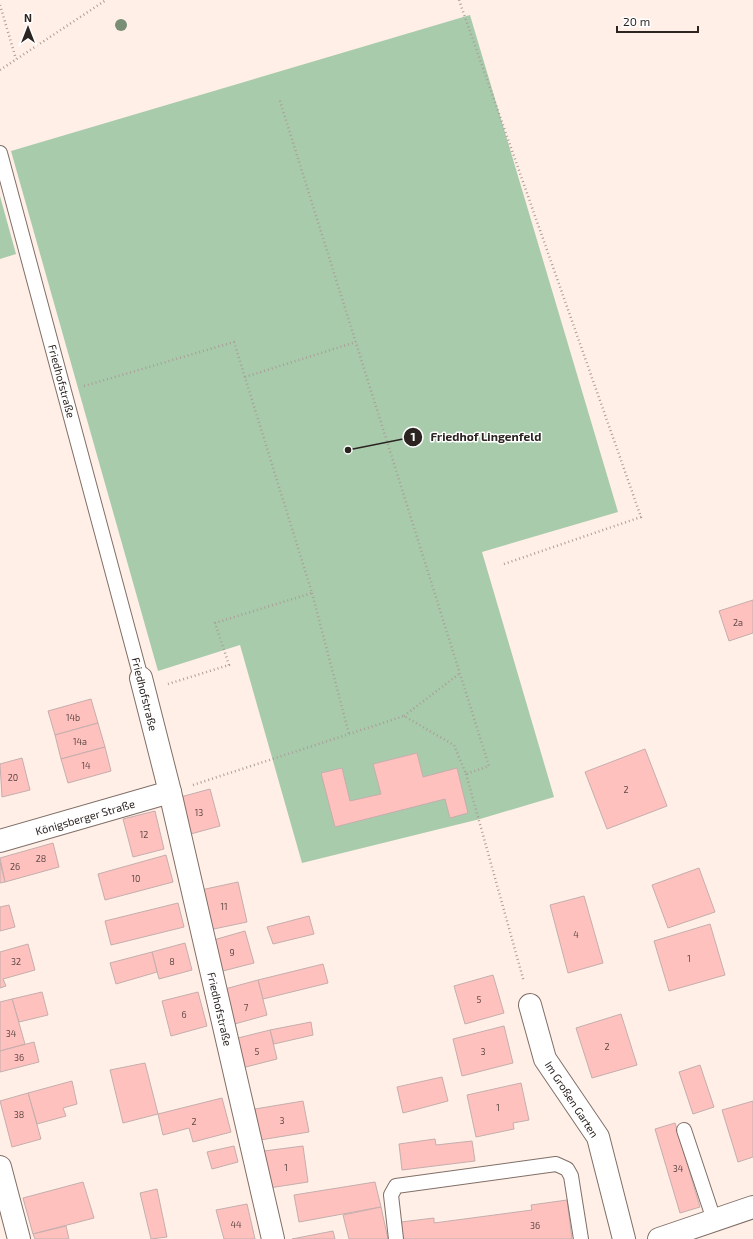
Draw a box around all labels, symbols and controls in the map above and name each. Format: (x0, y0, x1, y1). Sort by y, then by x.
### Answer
north arrow (8, 8, 48, 48)
scale bar (617, 8, 698, 34)
text: N (24, 11, 32, 24)
text: 20 m (623, 14, 650, 28)
street label: Friedhofstraße (46, 343, 78, 419)
callout: Friedhof Lingenfeld (403, 425, 550, 449)
text: 1 (410, 429, 416, 443)
text: Friedhof Lingenfeld (431, 429, 541, 443)
house number: 2a (733, 617, 743, 628)
street label: Friedhofstraße (130, 656, 160, 732)
house number: 14b (66, 712, 80, 723)
house number: 14a (73, 736, 87, 747)
house number: 14 (81, 760, 91, 771)
house number: 20 (8, 772, 18, 783)
house number: 2 (623, 784, 629, 795)
street label: Königsberger Straße (34, 797, 136, 837)
house number: 13 (195, 807, 203, 818)
house number: 12 (140, 829, 148, 840)
house number: 28 (36, 853, 46, 864)
house number: 26 (10, 861, 20, 872)
house number: 10 (131, 873, 141, 884)
house number: 11 (220, 901, 228, 912)
house number: 4 (573, 929, 579, 940)
house number: 9 (229, 947, 235, 958)
house number: 1 (687, 953, 691, 964)
house number: 32 (11, 956, 21, 967)
house number: 8 (169, 956, 175, 967)
street label: Friedhofstraße (205, 971, 235, 1047)
house number: 5 (477, 994, 482, 1005)
house number: 7 (244, 1002, 249, 1013)
house number: 6 (181, 1009, 187, 1020)
house number: 34 (6, 1028, 17, 1039)
house number: 2 (604, 1041, 610, 1052)
house number: 5 (255, 1046, 260, 1057)
house number: 3 (480, 1046, 486, 1057)
house number: 36 (14, 1052, 24, 1063)
street label: Im Großen Garten (542, 1058, 602, 1140)
house number: 1 (496, 1102, 500, 1113)
house number: 38 (14, 1109, 24, 1120)
house number: 3 (279, 1115, 285, 1126)
house number: 2 (191, 1116, 197, 1127)
house number: 1 (284, 1162, 288, 1173)
house number: 34 (673, 1163, 684, 1174)
house number: 44 (230, 1219, 242, 1230)
house number: 36 (530, 1220, 540, 1231)

